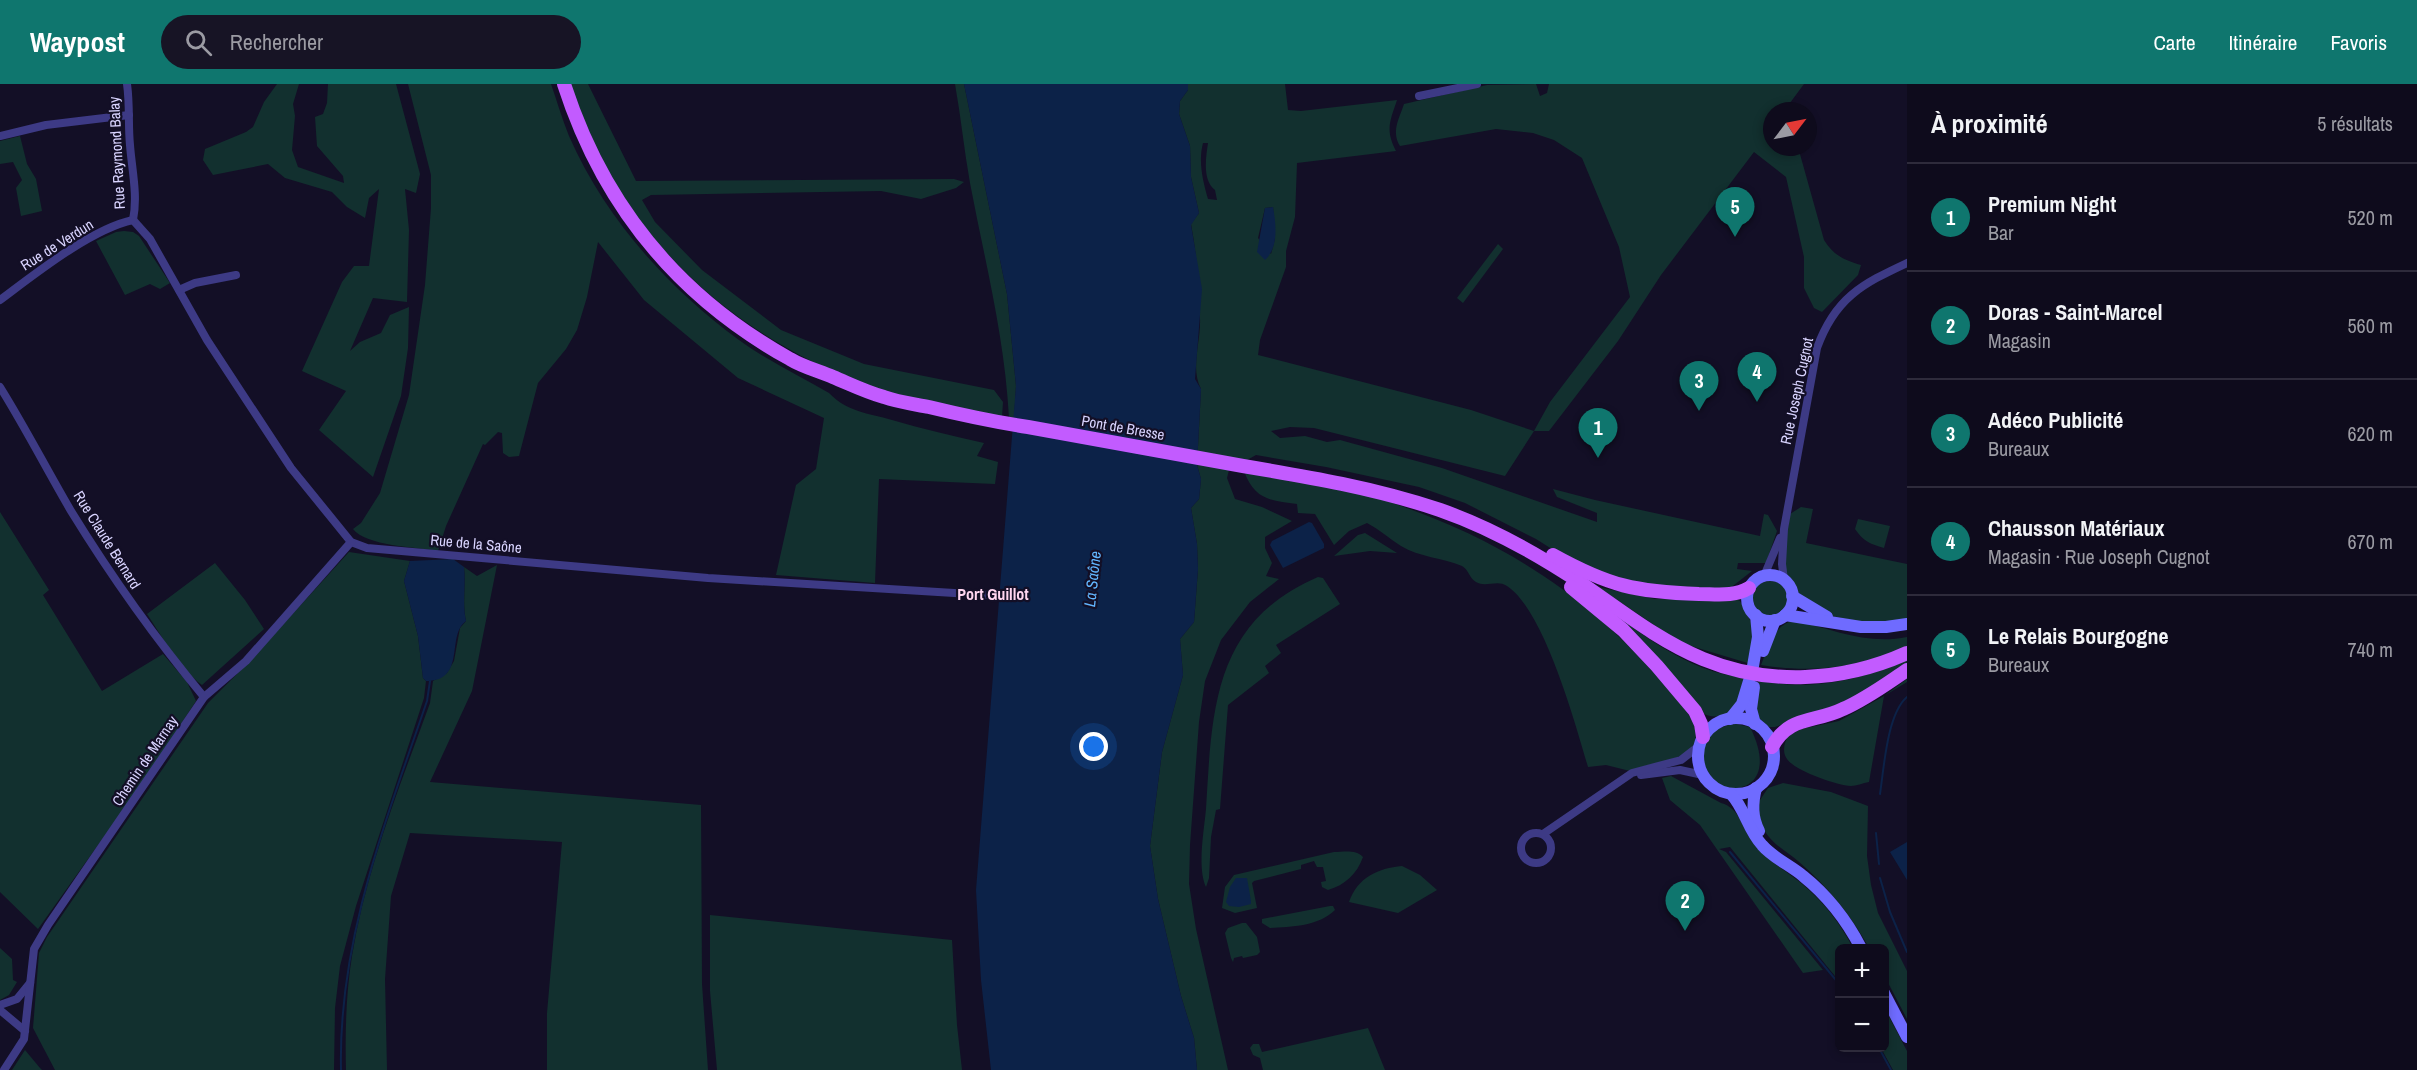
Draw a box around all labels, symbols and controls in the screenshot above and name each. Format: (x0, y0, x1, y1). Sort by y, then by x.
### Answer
search box (161, 15, 581, 69)
text: Waypost (30, 23, 125, 61)
icon: search (182, 26, 215, 59)
text: Rechercher (230, 27, 323, 57)
text: Carte (2153, 28, 2196, 57)
text: Itinéraire (2229, 28, 2297, 57)
text: Favoris (2330, 28, 2387, 57)
street label: Rue Raymond Balay (103, 95, 130, 210)
north arrow (1763, 102, 1817, 156)
text: À proximité (1931, 106, 2048, 141)
text: 5 résultats (2317, 110, 2393, 137)
pin: 5 (1716, 188, 1754, 237)
text: Premium Night (1988, 189, 2116, 219)
text: 1 (1946, 204, 1955, 231)
text: 520 m (2347, 204, 2393, 231)
street label: Rue de Verdun (16, 214, 97, 275)
text: Bar (1988, 219, 2014, 246)
text: Doras - Saint-Marcel (1988, 297, 2162, 327)
text: 2 (1946, 312, 1955, 339)
text: 560 m (2347, 312, 2393, 339)
text: Magasin (1988, 327, 2051, 354)
street label: Rue Joseph Cugnot (1775, 335, 1818, 446)
pin: 4 (1738, 352, 1776, 402)
pin: 3 (1680, 362, 1718, 411)
text: Adéco Publicité (1988, 405, 2123, 435)
pin: 1 (1578, 408, 1618, 458)
street label: Pont de Bresse (1080, 410, 1166, 445)
text: 3 (1946, 420, 1955, 447)
text: 620 m (2347, 420, 2393, 447)
text: Bureaux (1988, 435, 2049, 462)
street label: Rue Claude Bernard (69, 487, 146, 593)
text: Chausson Matériaux (1988, 513, 2164, 543)
text: 4 (1946, 528, 1955, 555)
text: 670 m (2347, 528, 2393, 555)
street label: Rue de la Saône (429, 529, 523, 558)
text: Magasin · Rue Joseph Cugnot (1988, 543, 2210, 570)
water label: La Saône (1078, 550, 1106, 608)
district label: Port Guillot (957, 583, 1029, 605)
text: Le Relais Bourgogne (1988, 621, 2168, 651)
text: 5 (1946, 636, 1955, 663)
text: 740 m (2347, 636, 2393, 663)
text: Bureaux (1988, 651, 2049, 678)
street label: Chemin de Marnay (107, 711, 183, 810)
your location (1079, 732, 1108, 761)
pin: 2 (1666, 882, 1704, 931)
map controls (1835, 944, 1889, 1052)
button: + (1835, 944, 1889, 998)
button: − (1835, 998, 1889, 1052)

